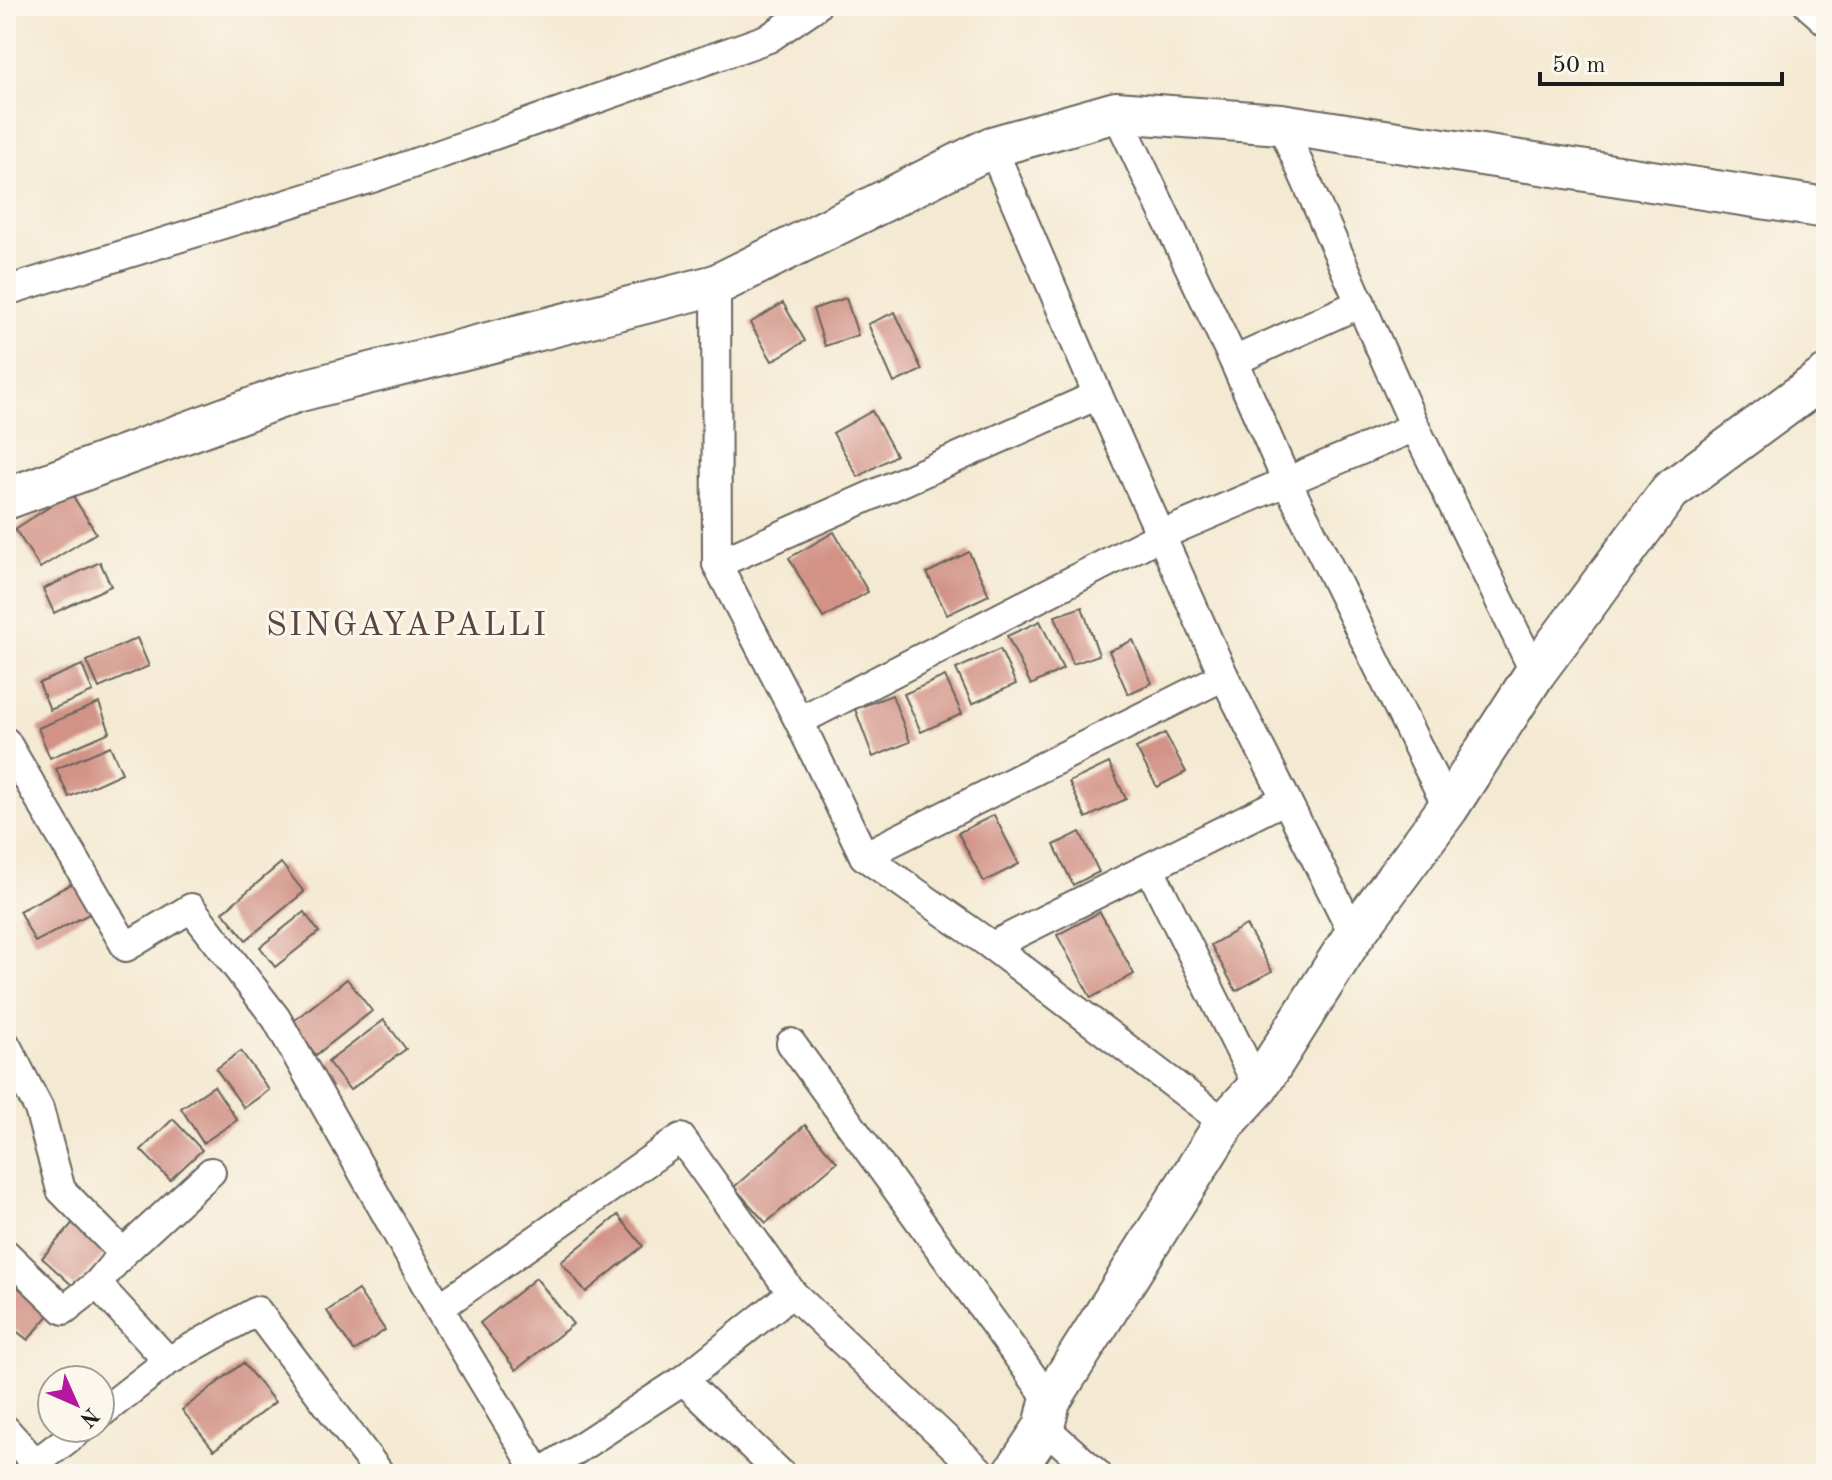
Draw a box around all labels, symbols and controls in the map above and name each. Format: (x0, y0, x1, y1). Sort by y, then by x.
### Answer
scale bar (1540, 36, 1782, 86)
text: 50 m (1552, 54, 1606, 78)
district label: SINGAYAPALLI (266, 609, 548, 643)
north arrow (36, 1364, 116, 1444)
text: N (75, 1403, 102, 1431)

